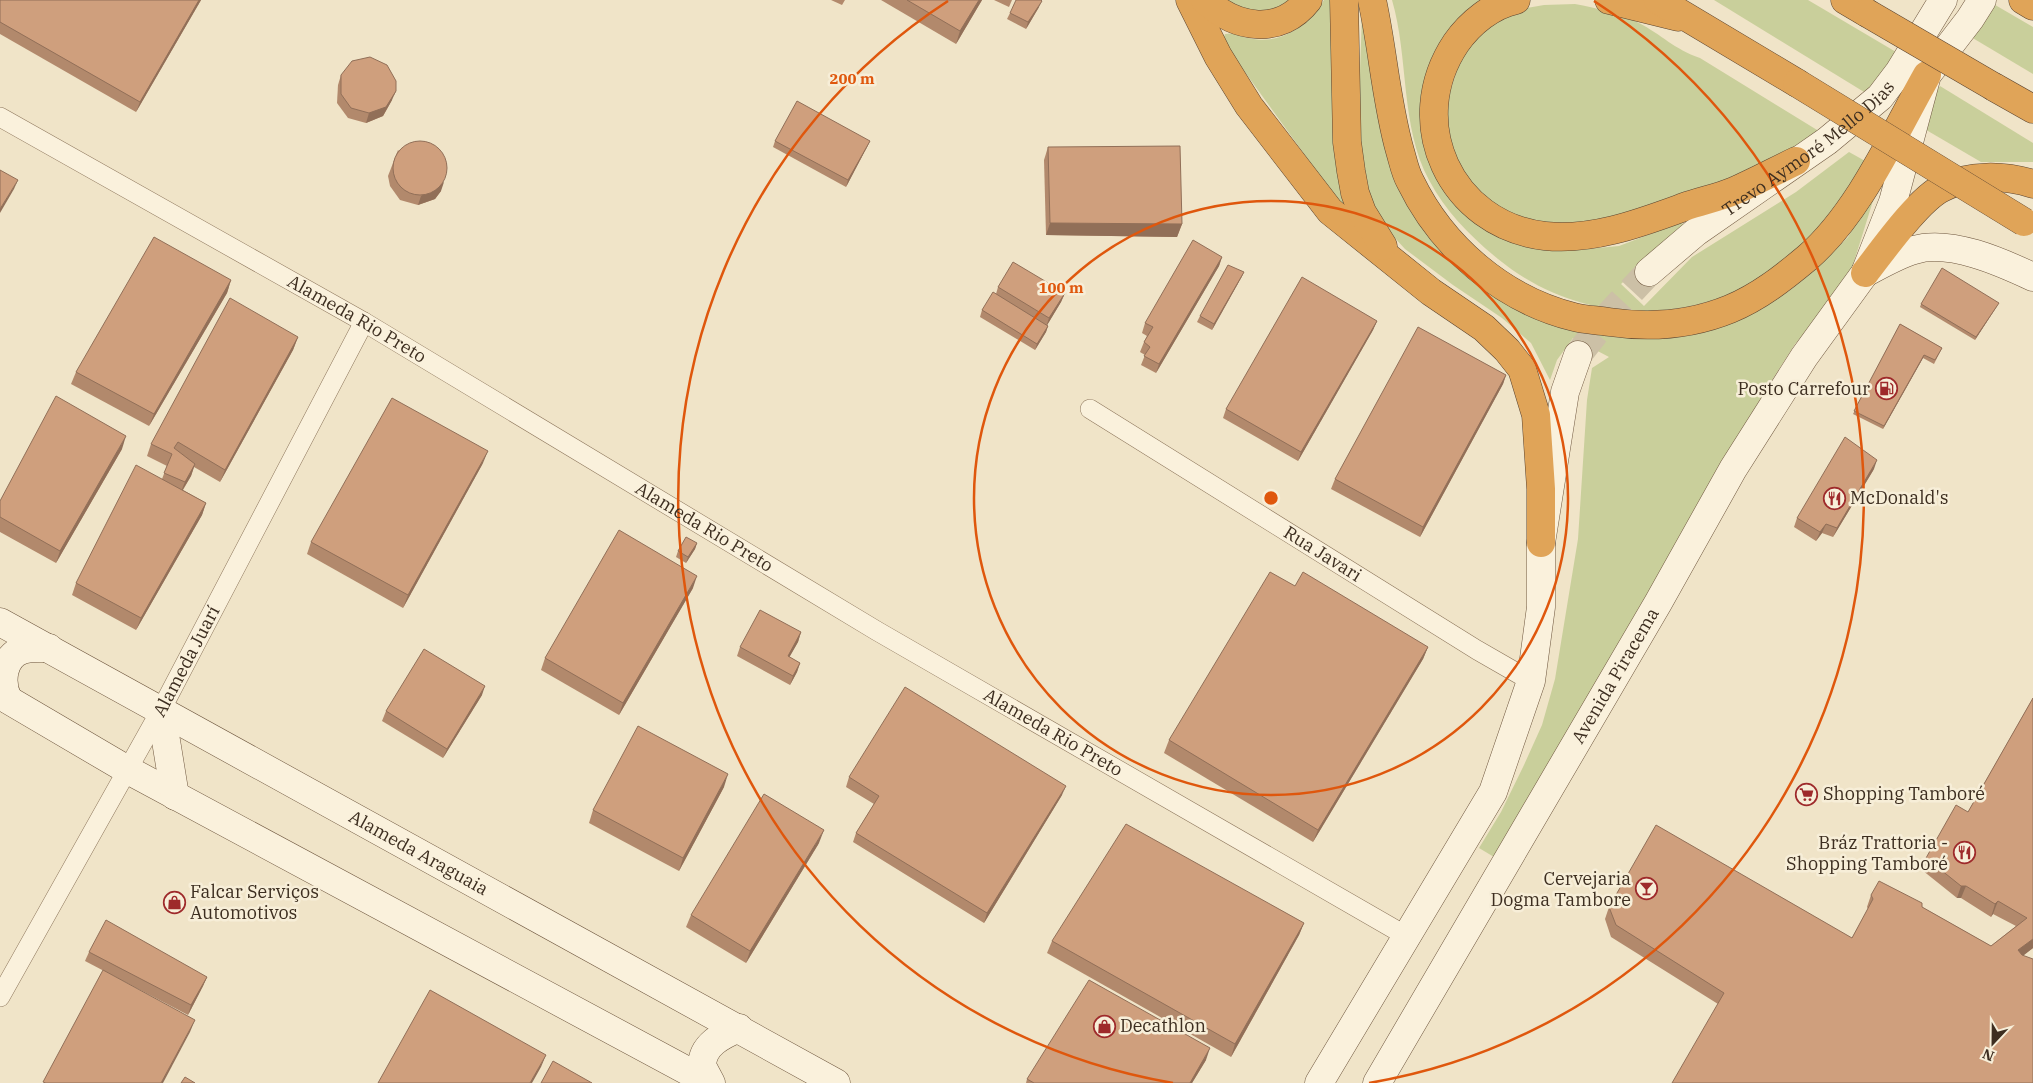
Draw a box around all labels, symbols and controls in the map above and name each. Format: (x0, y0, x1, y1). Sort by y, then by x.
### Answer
text: 200 m (829, 69, 875, 88)
street label: Trevo Aymoré Mello Dias (1718, 76, 1899, 221)
street label: Alameda Rio Preto (284, 269, 431, 368)
text: 100 m (1038, 278, 1084, 297)
place label: Posto Carrefour (1737, 377, 1870, 400)
fuel station icon: Posto Carrefour (1874, 377, 1898, 401)
street label: Alameda Rio Preto (631, 476, 778, 577)
restaurant icon: McDonald's (1822, 486, 1846, 510)
place label: McDonald's (1850, 486, 1949, 509)
centre of rings (1262, 489, 1280, 507)
street label: Rua Javari (1280, 520, 1366, 587)
street label: Alameda Juarí (148, 601, 225, 721)
street label: Avenida Piracema (1566, 603, 1664, 748)
street label: Alameda Rio Preto (980, 683, 1127, 781)
supermarket icon: Shopping Tamboré (1795, 782, 1819, 806)
place label: Shopping Tamboré (1823, 782, 1985, 805)
street label: Alameda Araguaia (345, 805, 493, 900)
place label: Bráz Trattoria - Shopping Tamboré (1786, 831, 1948, 875)
restaurant icon: Bráz Trattoria - Shopping Tamboré (1952, 841, 1976, 865)
place label: Cervejaria Dogma Tambore (1490, 867, 1631, 911)
bar icon: Cervejaria Dogma Tambore (1635, 877, 1659, 901)
place label: Falcar Serviços Automotivos (190, 880, 319, 924)
shop icon: Falcar Serviços Automotivos (162, 890, 186, 914)
shop icon: Decathlon (1092, 1014, 1116, 1038)
place label: Decathlon (1120, 1014, 1206, 1037)
north arrow (1968, 1018, 2018, 1068)
text: N (1980, 1045, 1997, 1065)

